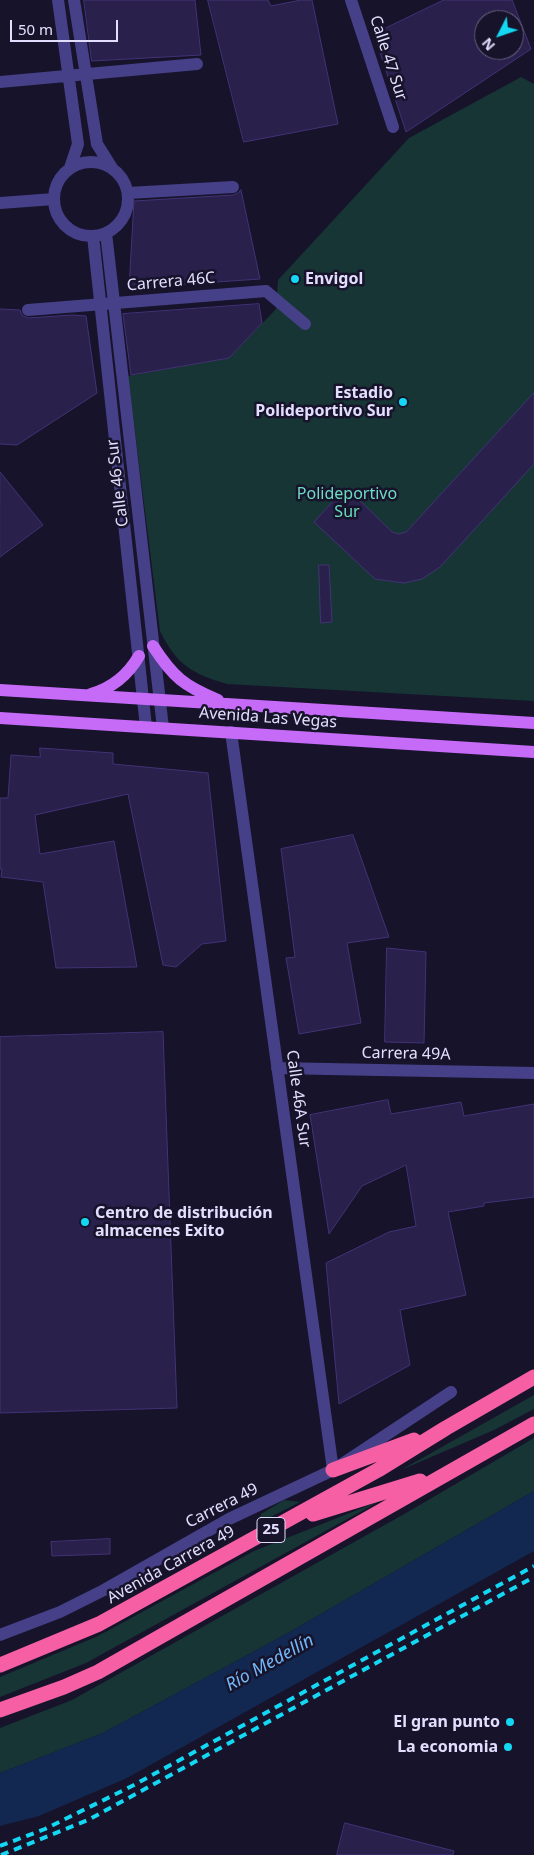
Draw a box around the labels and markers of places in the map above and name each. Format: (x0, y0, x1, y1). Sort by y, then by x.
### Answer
place label: Envigol (305, 269, 363, 289)
marker: Envigol (289, 273, 301, 285)
place label: Estadio Polideportivo Sur (255, 383, 393, 421)
marker: Estadio Polideportivo Sur (397, 396, 409, 408)
place label: Centro de distribución almacenes Exito (95, 1203, 273, 1241)
marker: Centro de distribución almacenes Exito (79, 1216, 91, 1228)
place label: El gran punto (393, 1712, 500, 1732)
marker: El gran punto (504, 1716, 516, 1728)
place label: La economia (397, 1737, 498, 1757)
marker: La economia (502, 1741, 514, 1753)

